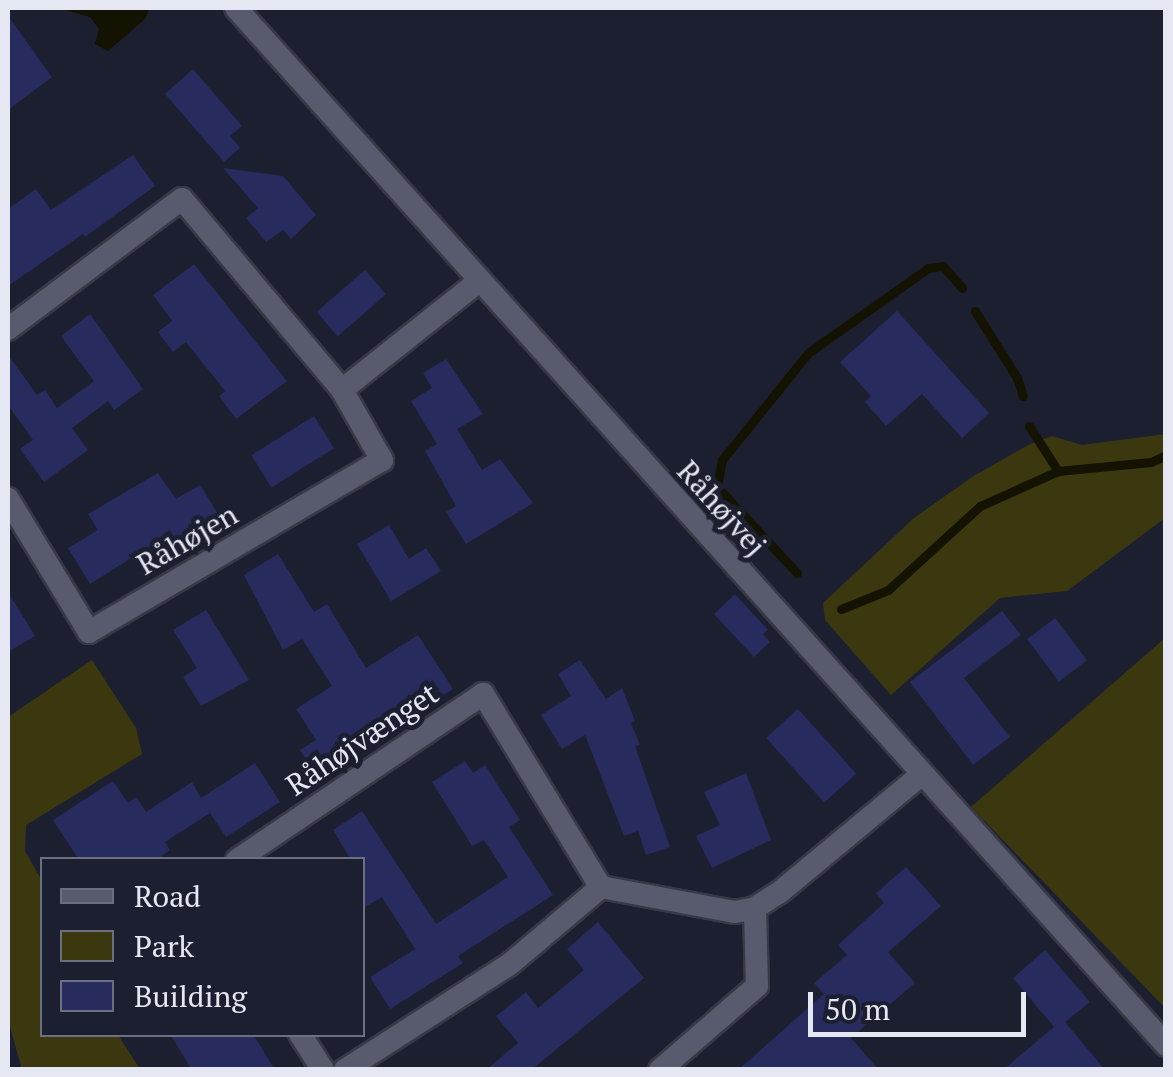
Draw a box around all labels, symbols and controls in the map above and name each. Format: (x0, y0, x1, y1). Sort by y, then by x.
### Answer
street label: Råhøjvej (670, 453, 774, 563)
street label: Råhøjen (130, 496, 244, 582)
street label: Råhøjvænget (279, 675, 445, 803)
legend (40, 857, 365, 1037)
text: Road (134, 876, 201, 916)
text: Park (134, 926, 194, 966)
scale bar (813, 972, 1030, 1034)
text: Building (134, 976, 247, 1016)
text: 50 m (825, 989, 890, 1029)

